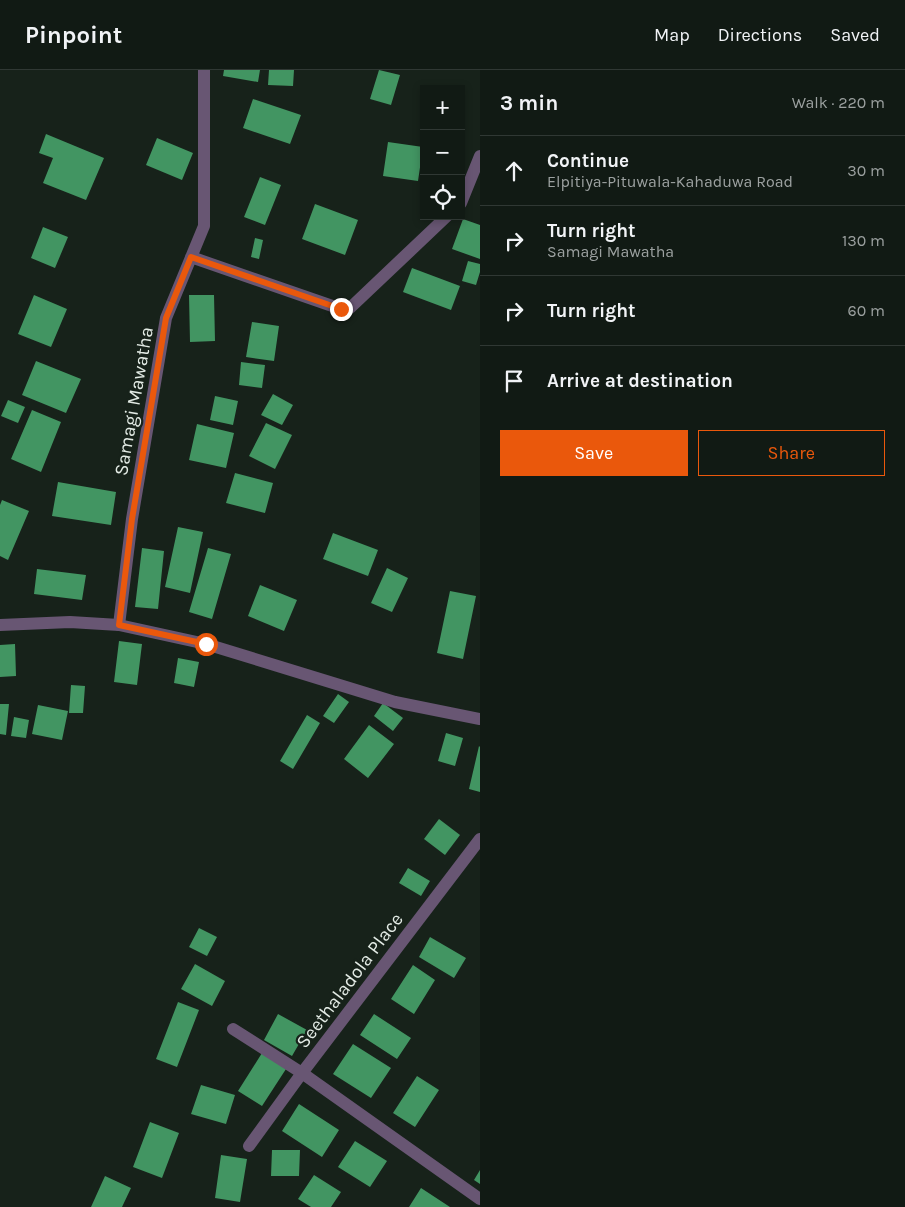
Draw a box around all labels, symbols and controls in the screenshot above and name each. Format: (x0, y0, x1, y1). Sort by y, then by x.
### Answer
text: Pinpoint (25, 21, 122, 49)
text: Map (654, 24, 690, 46)
text: Directions (718, 24, 802, 46)
text: Saved (830, 24, 880, 46)
map controls (420, 85, 465, 220)
button: + (420, 85, 465, 130)
text: 3 min (500, 91, 558, 115)
text: Walk · 220 m (792, 93, 885, 112)
button: − (420, 130, 465, 175)
text: Continue (547, 150, 629, 172)
icon: ahead (500, 157, 528, 185)
text: 30 m (847, 161, 885, 180)
text: Elpitiya-Pituwala-Kahaduwa Road (547, 172, 793, 191)
button: locate (420, 175, 465, 220)
text: Turn right (547, 220, 636, 242)
icon: right (500, 227, 528, 255)
text: 130 m (842, 231, 885, 250)
text: Samagi Mawatha (547, 242, 674, 261)
icon: right (500, 297, 528, 325)
route end (330, 298, 353, 321)
text: Turn right (547, 300, 636, 322)
text: 60 m (848, 301, 885, 320)
street label: Samagi Mawatha (110, 325, 158, 477)
icon: arrive (500, 367, 528, 395)
text: Arrive at destination (547, 370, 733, 392)
button: Save (500, 430, 688, 476)
button: Share (698, 430, 885, 476)
route start (195, 633, 218, 656)
street label: Seethaladola Place (292, 909, 408, 1053)

